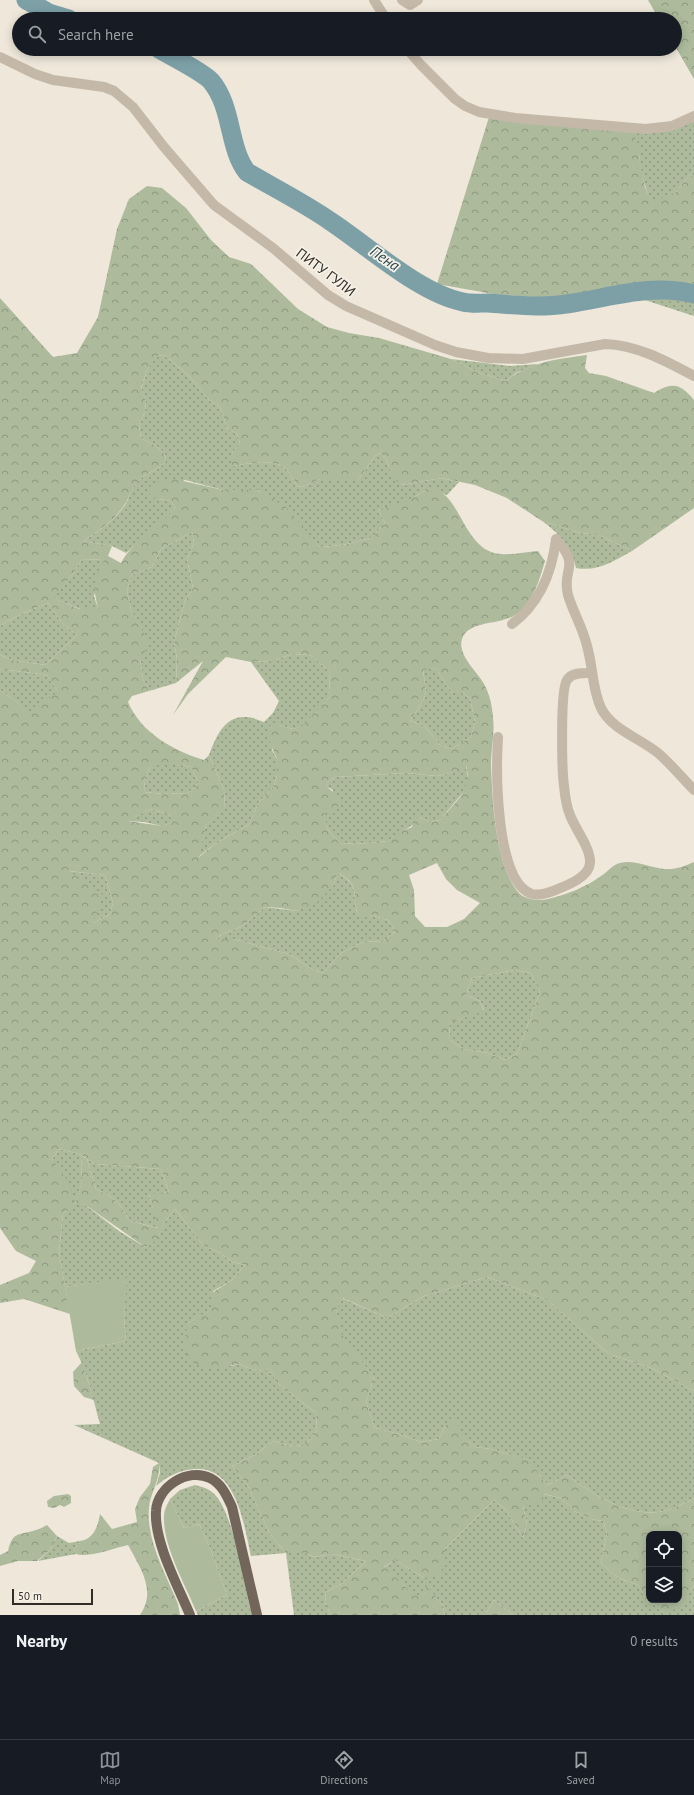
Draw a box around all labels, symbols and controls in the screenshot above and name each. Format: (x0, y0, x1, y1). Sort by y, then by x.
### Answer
search box (12, 12, 682, 56)
icon: search (26, 23, 48, 45)
text: Search here (58, 25, 134, 44)
water label: Пена (367, 241, 404, 275)
street label: ПИТУ ГУЛИ (293, 244, 359, 300)
map controls (646, 1531, 682, 1603)
button: locate (646, 1531, 682, 1567)
button: layers (646, 1567, 682, 1603)
scale bar (12, 1587, 93, 1606)
text: 50 m (18, 1589, 42, 1603)
text: Nearby (16, 1630, 67, 1652)
text: 0 results (630, 1633, 678, 1650)
tab: Map (99, 1749, 121, 1787)
tab: Directions (320, 1749, 368, 1787)
tab: Saved (567, 1749, 595, 1787)

